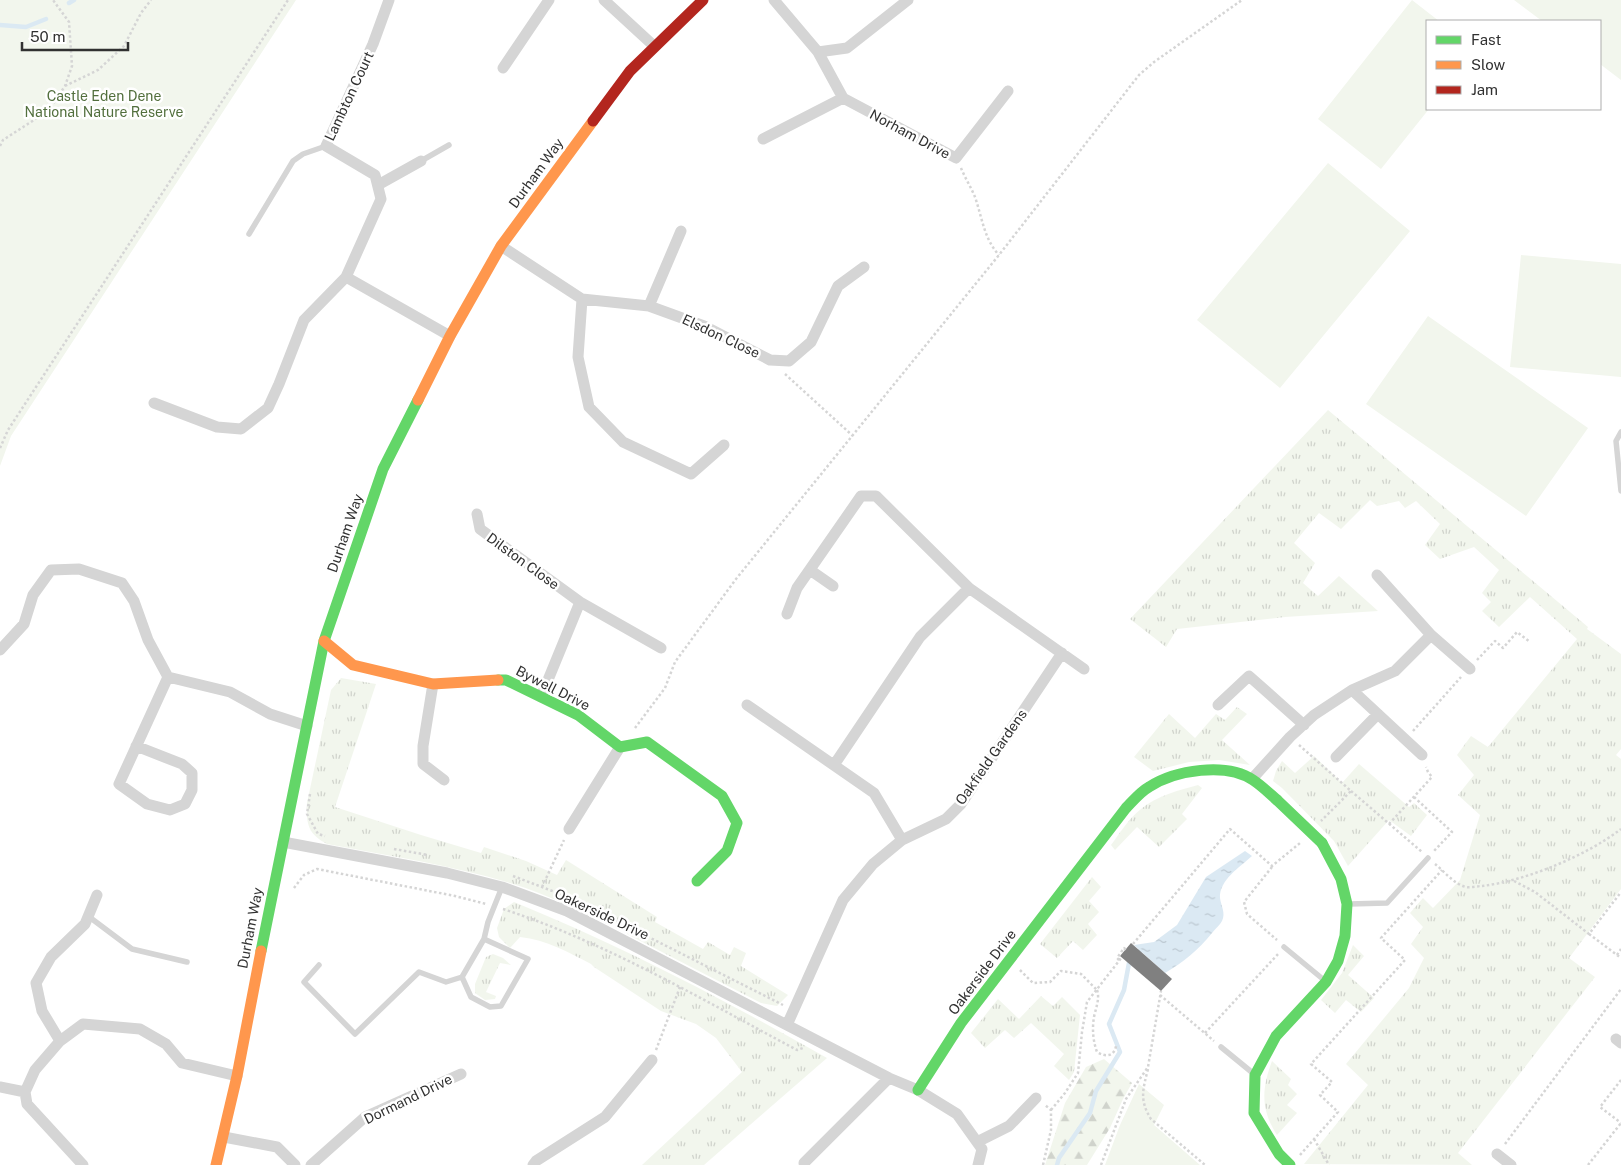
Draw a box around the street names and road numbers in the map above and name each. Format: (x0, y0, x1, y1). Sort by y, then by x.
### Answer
street label: Lambton Court (321, 49, 377, 143)
street label: Norham Drive (867, 106, 953, 162)
street label: Durham Way (505, 135, 567, 211)
street label: Elsdon Close (680, 311, 762, 361)
street label: Durham Way (324, 491, 366, 574)
street label: Dilston Close (484, 529, 562, 593)
street label: Bywell Drive (513, 663, 593, 714)
street label: Oakfield Gardens (952, 706, 1030, 808)
street label: Oakerside Drive (552, 885, 652, 943)
street label: Durham Way (234, 886, 266, 970)
street label: Oakerside Drive (945, 926, 1019, 1018)
street label: Dormand Drive (361, 1071, 455, 1127)

